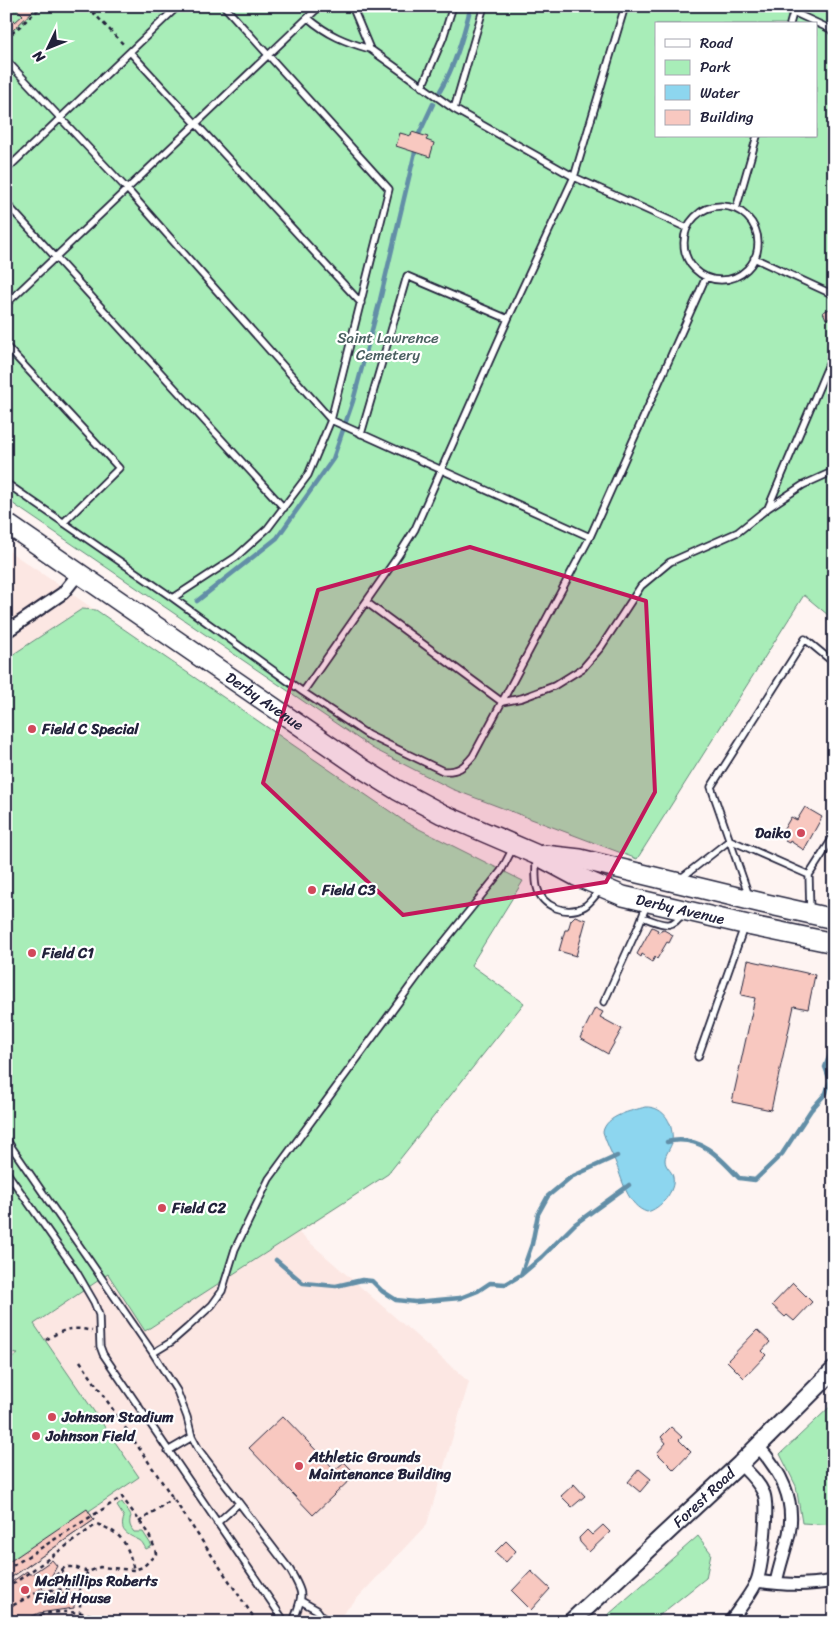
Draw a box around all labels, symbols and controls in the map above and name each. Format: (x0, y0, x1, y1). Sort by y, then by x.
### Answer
north arrow (22, 22, 72, 72)
legend (655, 22, 818, 138)
text: Road (700, 30, 733, 56)
text: N (26, 44, 52, 69)
text: Park (700, 54, 731, 80)
text: Water (700, 80, 740, 106)
text: Building (700, 104, 754, 130)
park label: Saint Lawrence Cemetery (337, 325, 439, 368)
street label: Derby Avenue (220, 665, 309, 738)
place label: Field C Special (41, 716, 139, 742)
marker: Field C Special (26, 723, 38, 735)
place label: Daiko (755, 820, 792, 846)
marker: Daiko (795, 827, 807, 839)
place label: Field C3 (321, 877, 376, 903)
marker: Field C3 (306, 884, 318, 896)
street label: Derby Avenue (633, 886, 727, 932)
place label: Field C1 (41, 940, 94, 966)
marker: Field C1 (26, 947, 38, 959)
place label: Field C2 (171, 1195, 226, 1221)
marker: Field C2 (156, 1202, 168, 1214)
place label: Johnson Stadium (61, 1404, 174, 1430)
marker: Johnson Stadium (46, 1411, 58, 1423)
place label: Johnson Field (45, 1423, 137, 1449)
marker: Johnson Field (30, 1430, 42, 1442)
place label: Athletic Grounds Maintenance Building (308, 1444, 452, 1487)
marker: Athletic Grounds Maintenance Building (293, 1460, 305, 1472)
street label: Forest Road (666, 1461, 742, 1534)
place label: McPhillips Roberts Field House (34, 1568, 159, 1611)
marker: McPhillips Roberts Field House (19, 1584, 31, 1596)

